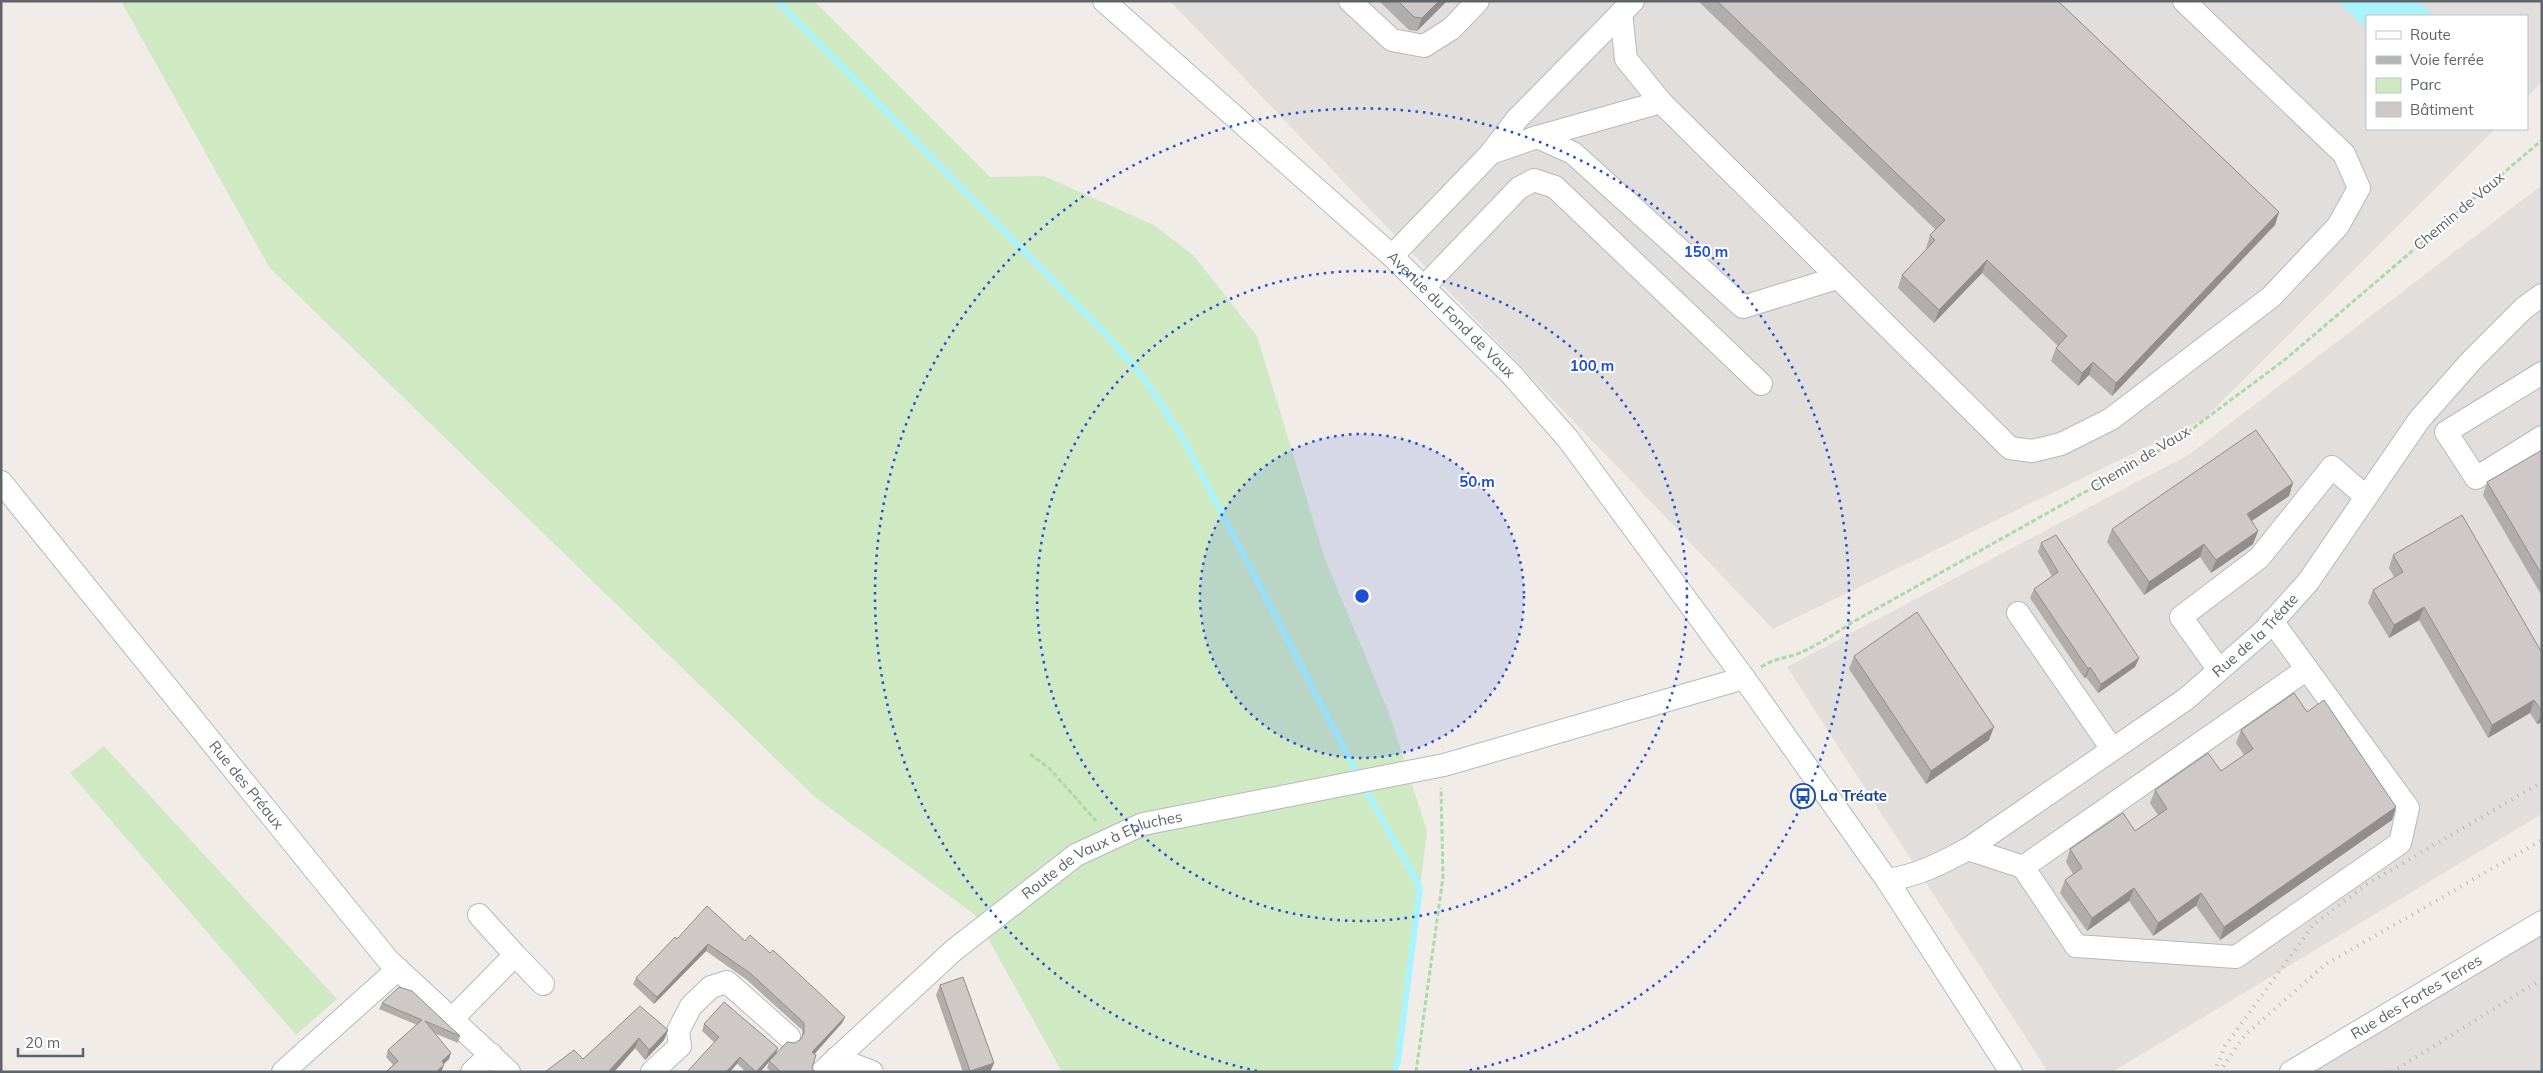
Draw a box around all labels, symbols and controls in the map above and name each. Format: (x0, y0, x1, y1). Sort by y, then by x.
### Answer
legend (2366, 15, 2528, 130)
text: Route (2410, 25, 2451, 44)
text: Voie ferrée (2410, 50, 2484, 69)
text: Parc (2410, 75, 2441, 94)
text: Bâtiment (2410, 100, 2473, 119)
street label: Chemin de Vaux (2409, 167, 2508, 254)
text: 150 m (1684, 242, 1728, 261)
street label: Avenue du Fond de Vaux (1384, 247, 1520, 382)
text: 100 m (1570, 356, 1614, 375)
street label: Chemin de Vaux (2086, 421, 2193, 496)
text: 50 m (1459, 472, 1495, 491)
centre of rings (1353, 587, 1371, 605)
street label: Rue de la Tréate (2208, 589, 2302, 681)
street label: Rue des Préaux (205, 737, 288, 833)
bus stop icon: La Tréate (1790, 783, 1816, 809)
place label: La Tréate (1820, 786, 1887, 805)
street label: Route de Vaux à Epluches (1018, 807, 1184, 903)
street label: Rue des Fortes Terres (2347, 950, 2485, 1043)
scale bar (18, 1026, 82, 1058)
text: 20 m (25, 1033, 60, 1052)

